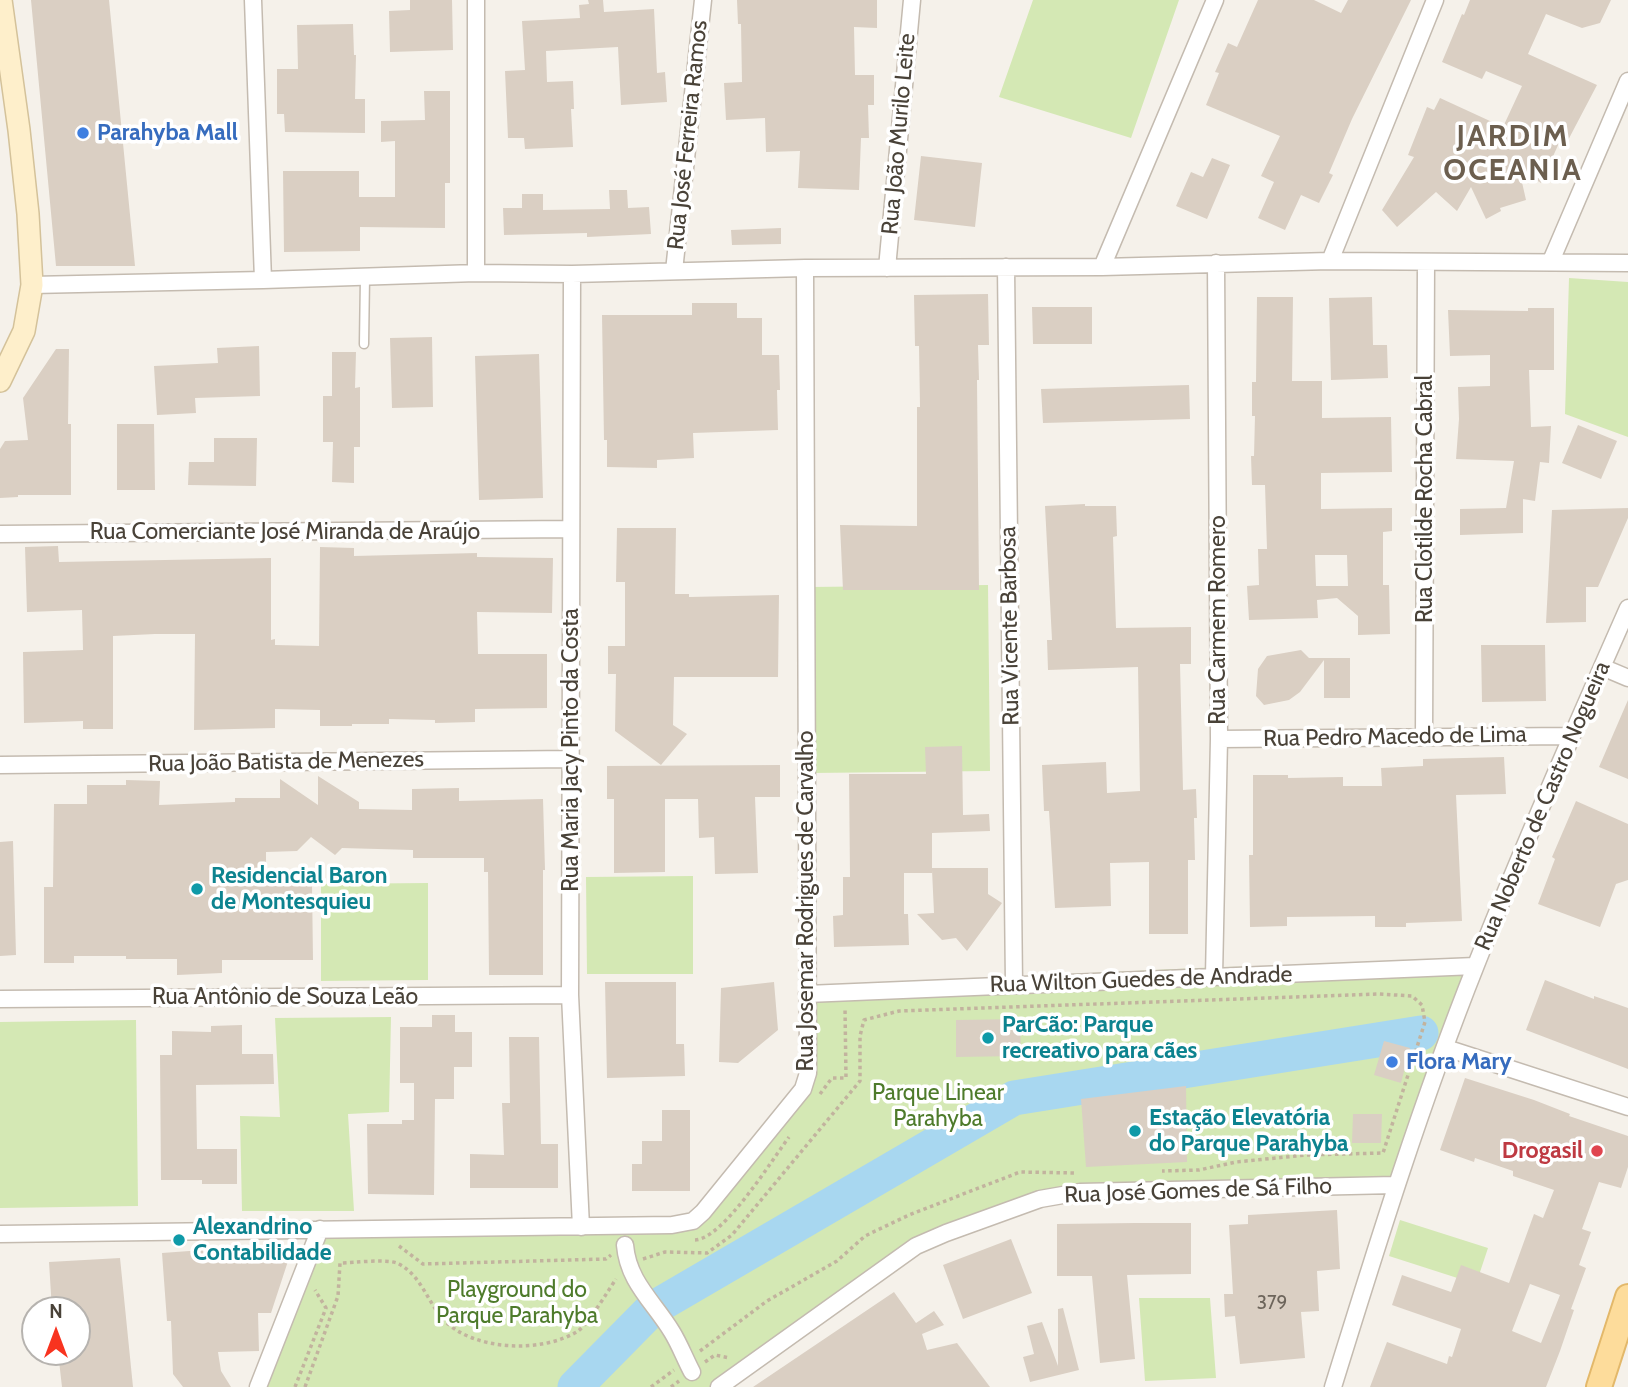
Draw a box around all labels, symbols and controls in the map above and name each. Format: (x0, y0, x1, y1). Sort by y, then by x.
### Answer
street label: Rua José Ferreira Ramos (662, 19, 714, 251)
street label: Rua João Murilo Leite (876, 32, 922, 236)
place label: Parahyba Mall (97, 119, 238, 147)
district label: JARDIM OCEANIA (1444, 119, 1582, 190)
marker: Parahyba Mall (75, 125, 91, 141)
street label: Rua Clotilde Rocha Cabral (1411, 375, 1439, 623)
street label: Rua Carmem Romero (1204, 515, 1232, 725)
street label: Rua Comerciante José Miranda de Araújo (90, 518, 480, 546)
street label: Rua Vicente Barbosa (994, 526, 1026, 726)
street label: Rua Maria Jacy Pinto da Costa (557, 608, 585, 892)
street label: Rua Noberto de Castro Nogueira (1469, 657, 1617, 955)
street label: Rua Pedro Macedo de Lima (1263, 721, 1527, 753)
street label: Rua Josemar Rodrigues de Carvalho (792, 731, 820, 1071)
street label: Rua João Batista de Menezes (148, 746, 424, 778)
place label: Residencial Baron de Montesquieu (211, 862, 387, 916)
marker: Residencial Baron de Montesquieu (189, 881, 205, 897)
street label: Rua Wilton Guedes de Andrade (989, 961, 1293, 999)
street label: Rua Antônio de Souza Leão (152, 983, 418, 1011)
place label: ParCão: Parque recreativo para cães (1002, 1011, 1197, 1065)
marker: ParCão: Parque recreativo para cães (980, 1030, 996, 1046)
place label: Flora Mary (1406, 1048, 1512, 1076)
marker: Flora Mary (1384, 1054, 1400, 1070)
park label: Parque Linear Parahyba (872, 1079, 1004, 1133)
place label: Estação Elevatória do Parque Parahyba (1149, 1104, 1349, 1158)
marker: Estação Elevatória do Parque Parahyba (1127, 1123, 1143, 1139)
place label: Drogasil (1502, 1137, 1583, 1165)
marker: Drogasil (1589, 1143, 1605, 1159)
street label: Rua José Gomes de Sá Filho (1064, 1173, 1332, 1209)
place label: Alexandrino Contabilidade (193, 1213, 332, 1267)
marker: Alexandrino Contabilidade (171, 1232, 187, 1248)
park label: Playground do Parque Parahyba (436, 1276, 598, 1330)
house number: 379 (1257, 1292, 1287, 1314)
north arrow (21, 1296, 91, 1366)
text: N (49, 1300, 63, 1323)

